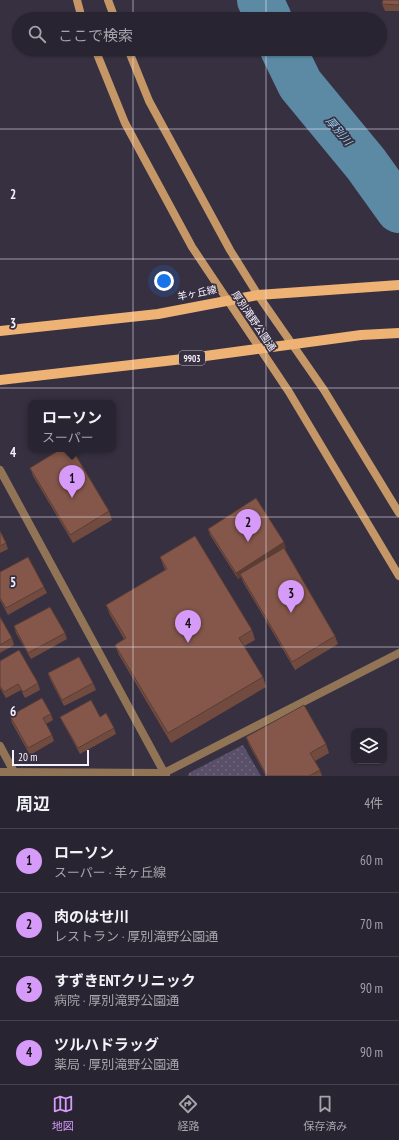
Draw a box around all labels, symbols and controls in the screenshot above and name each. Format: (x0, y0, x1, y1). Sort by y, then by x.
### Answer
search box (12, 12, 387, 56)
icon: search (26, 23, 48, 45)
text: ここで検索 (58, 26, 133, 45)
water label: 厚別川 (323, 114, 356, 149)
text: 2 (10, 186, 16, 203)
your location (154, 271, 174, 291)
street label: 羊ヶ丘線 (176, 283, 218, 303)
street label: 厚別滝野公園通 (229, 288, 279, 354)
text: 3 (10, 315, 16, 332)
road number: 9903 (179, 351, 205, 365)
popup (28, 400, 116, 452)
text: ローソン (42, 408, 102, 427)
text: スーパー (42, 429, 94, 446)
text: 4 (10, 444, 17, 461)
pin: 1 (59, 465, 85, 498)
pin: 2 (235, 509, 261, 542)
text: 5 (10, 574, 16, 591)
pin: 3 (278, 580, 304, 613)
pin: 4 (175, 610, 201, 643)
text: 6 (10, 703, 16, 720)
map controls (351, 728, 387, 764)
button: layers (351, 728, 387, 764)
scale bar (12, 748, 89, 767)
text: 20 m (18, 750, 37, 764)
text: 周辺 (16, 793, 50, 815)
text: 4件 (364, 795, 383, 812)
text: ローソン (54, 843, 114, 862)
text: 1 (26, 852, 32, 869)
text: 60 m (360, 852, 383, 869)
text: スーパー · 羊ヶ丘線 (54, 864, 166, 881)
text: 肉のはせ川 (54, 907, 129, 926)
text: 2 (26, 916, 32, 933)
text: 70 m (360, 916, 383, 933)
text: レストラン · 厚別滝野公園通 (54, 928, 218, 945)
text: すずきENTクリニック (54, 971, 196, 990)
text: 3 (26, 980, 32, 997)
text: 90 m (360, 980, 383, 997)
text: 病院 · 厚別滝野公園通 (54, 992, 179, 1009)
text: ツルハドラッグ (54, 1035, 159, 1054)
text: 4 (26, 1044, 32, 1061)
text: 90 m (360, 1044, 383, 1061)
text: 薬局 · 厚別滝野公園通 (54, 1056, 179, 1073)
tab: 地図 (52, 1093, 74, 1133)
tab: 経路 (177, 1093, 199, 1133)
tab: 保存済み (303, 1093, 347, 1133)

